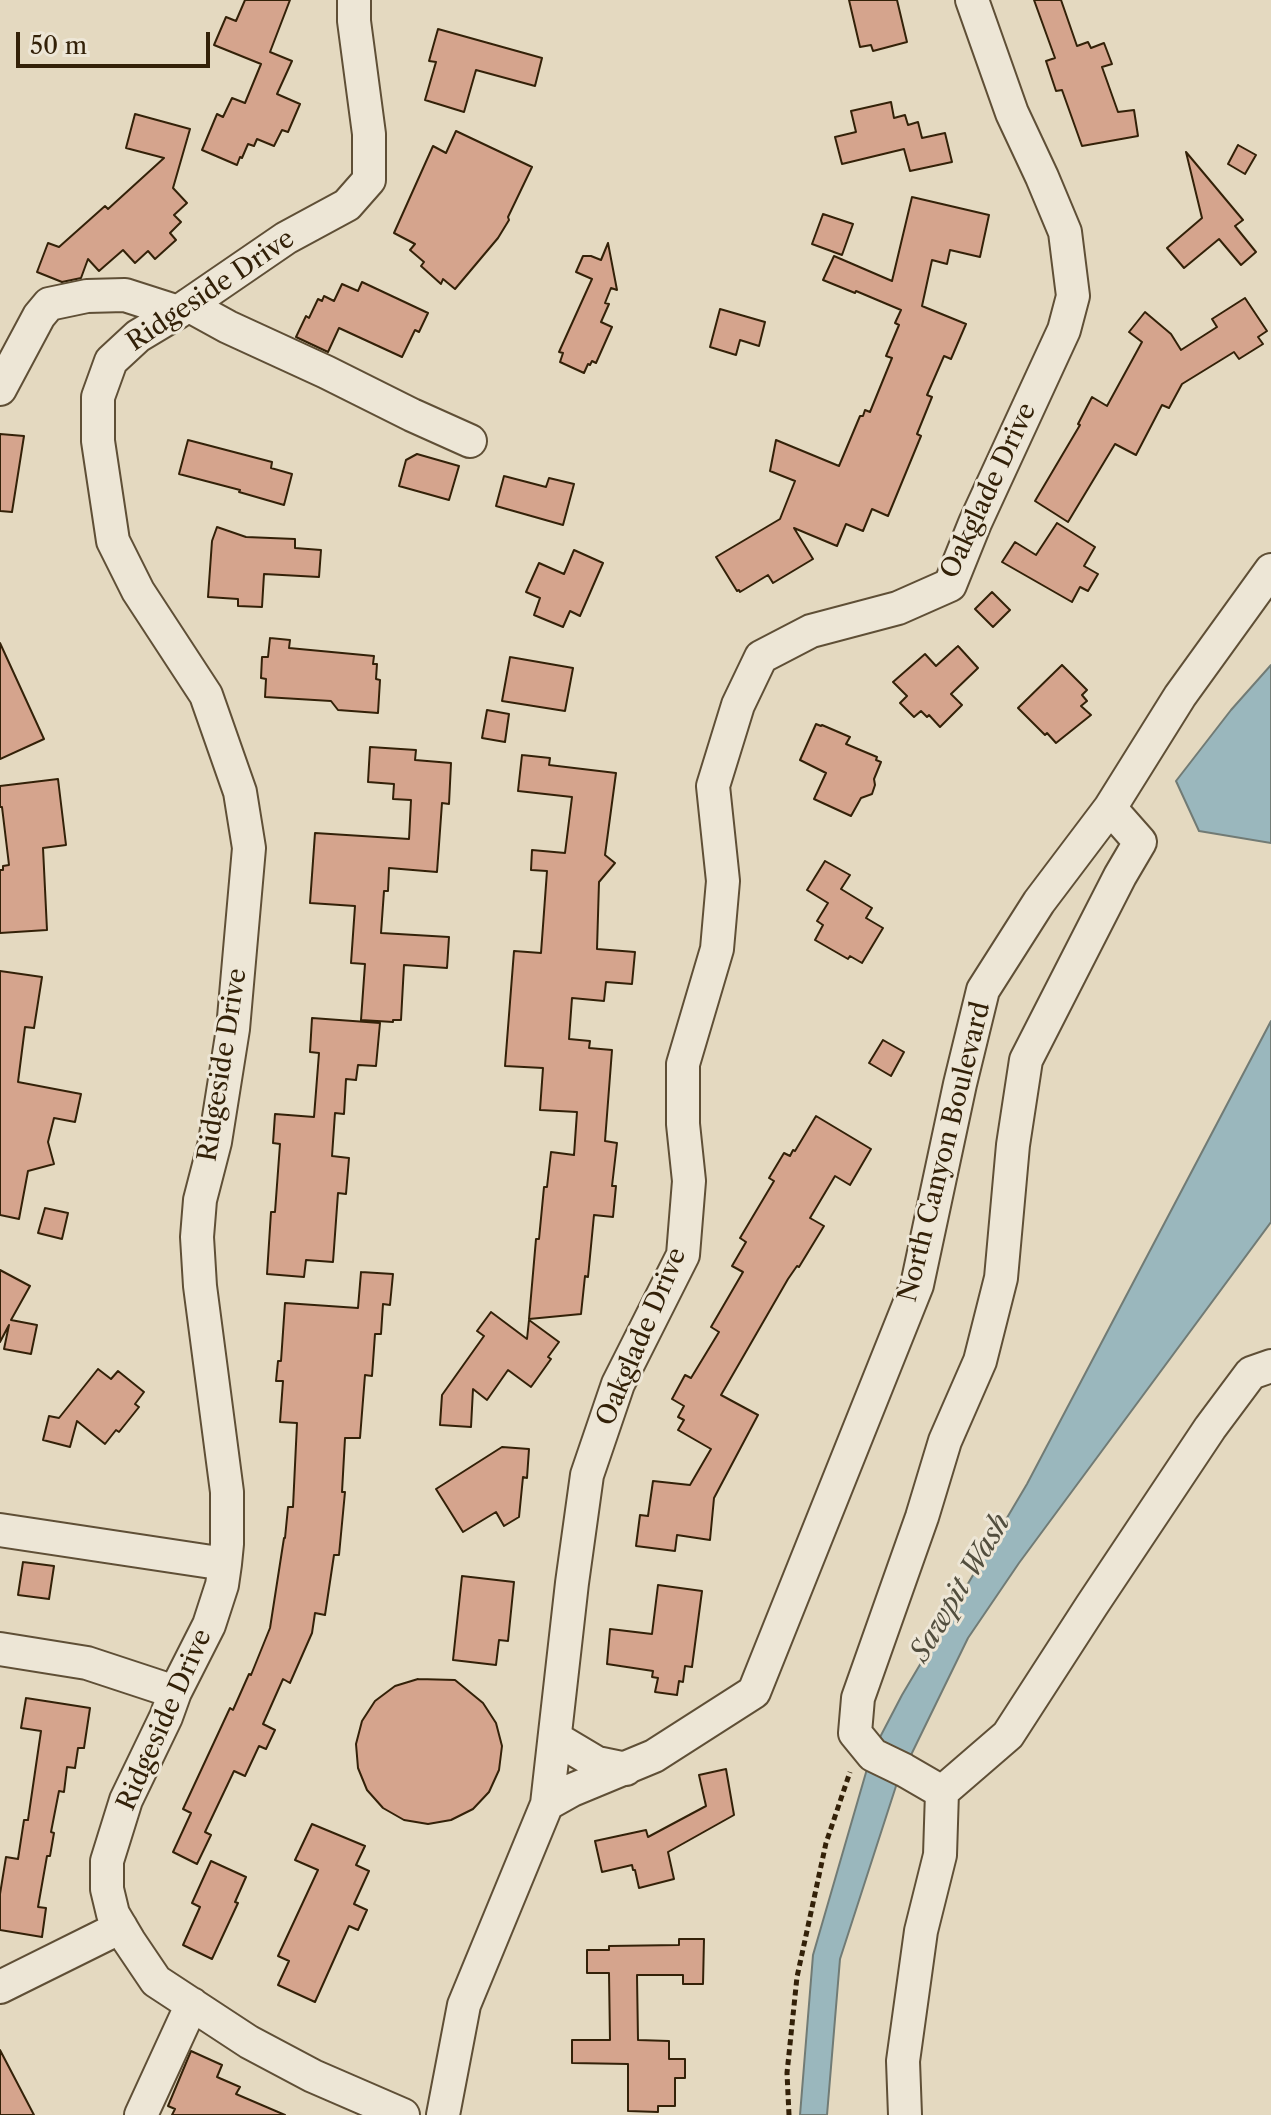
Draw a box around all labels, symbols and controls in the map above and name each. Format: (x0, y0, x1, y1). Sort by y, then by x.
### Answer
scale bar (20, 16, 214, 66)
text: 50 m (30, 31, 87, 60)
street label: Ridgeside Drive (121, 224, 301, 358)
street label: Oakglade Drive (935, 398, 1043, 584)
street label: Ridgeside Drive (192, 966, 254, 1164)
street label: North Canyon Boulevard (893, 999, 997, 1305)
street label: Oakglade Drive (590, 1243, 694, 1431)
water label: Sawpit Wash (904, 1508, 1018, 1668)
street label: Ridgeside Drive (111, 1625, 219, 1815)

